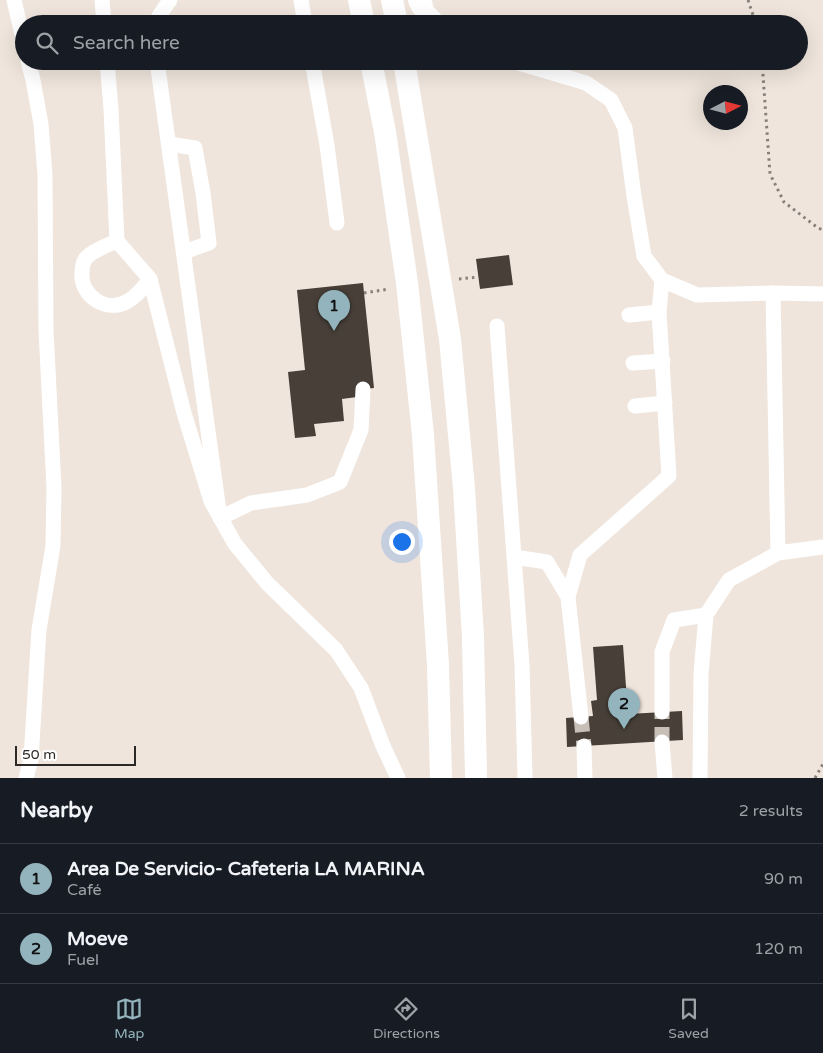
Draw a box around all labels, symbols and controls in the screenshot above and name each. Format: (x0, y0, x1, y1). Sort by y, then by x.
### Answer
search box (15, 15, 808, 70)
icon: search (33, 29, 61, 57)
text: Search here (73, 32, 180, 54)
north arrow (703, 85, 748, 130)
pin: 1 (318, 290, 350, 331)
your location (389, 529, 415, 555)
pin: 2 (608, 688, 640, 729)
scale bar (15, 743, 136, 766)
text: 50 m (22, 746, 56, 763)
text: Nearby (20, 798, 93, 823)
text: 2 results (739, 801, 803, 821)
text: Area De Servicio- Cafeteria LA MARINA (67, 858, 425, 880)
text: 1 (31, 869, 41, 889)
text: 90 m (764, 869, 803, 889)
text: Café (67, 880, 102, 900)
text: Moeve (67, 928, 128, 950)
text: 2 (31, 939, 41, 959)
text: 120 m (754, 939, 803, 959)
text: Fuel (67, 950, 99, 970)
tab: Map (114, 995, 144, 1042)
tab: Directions (373, 995, 440, 1042)
tab: Saved (668, 995, 709, 1042)

